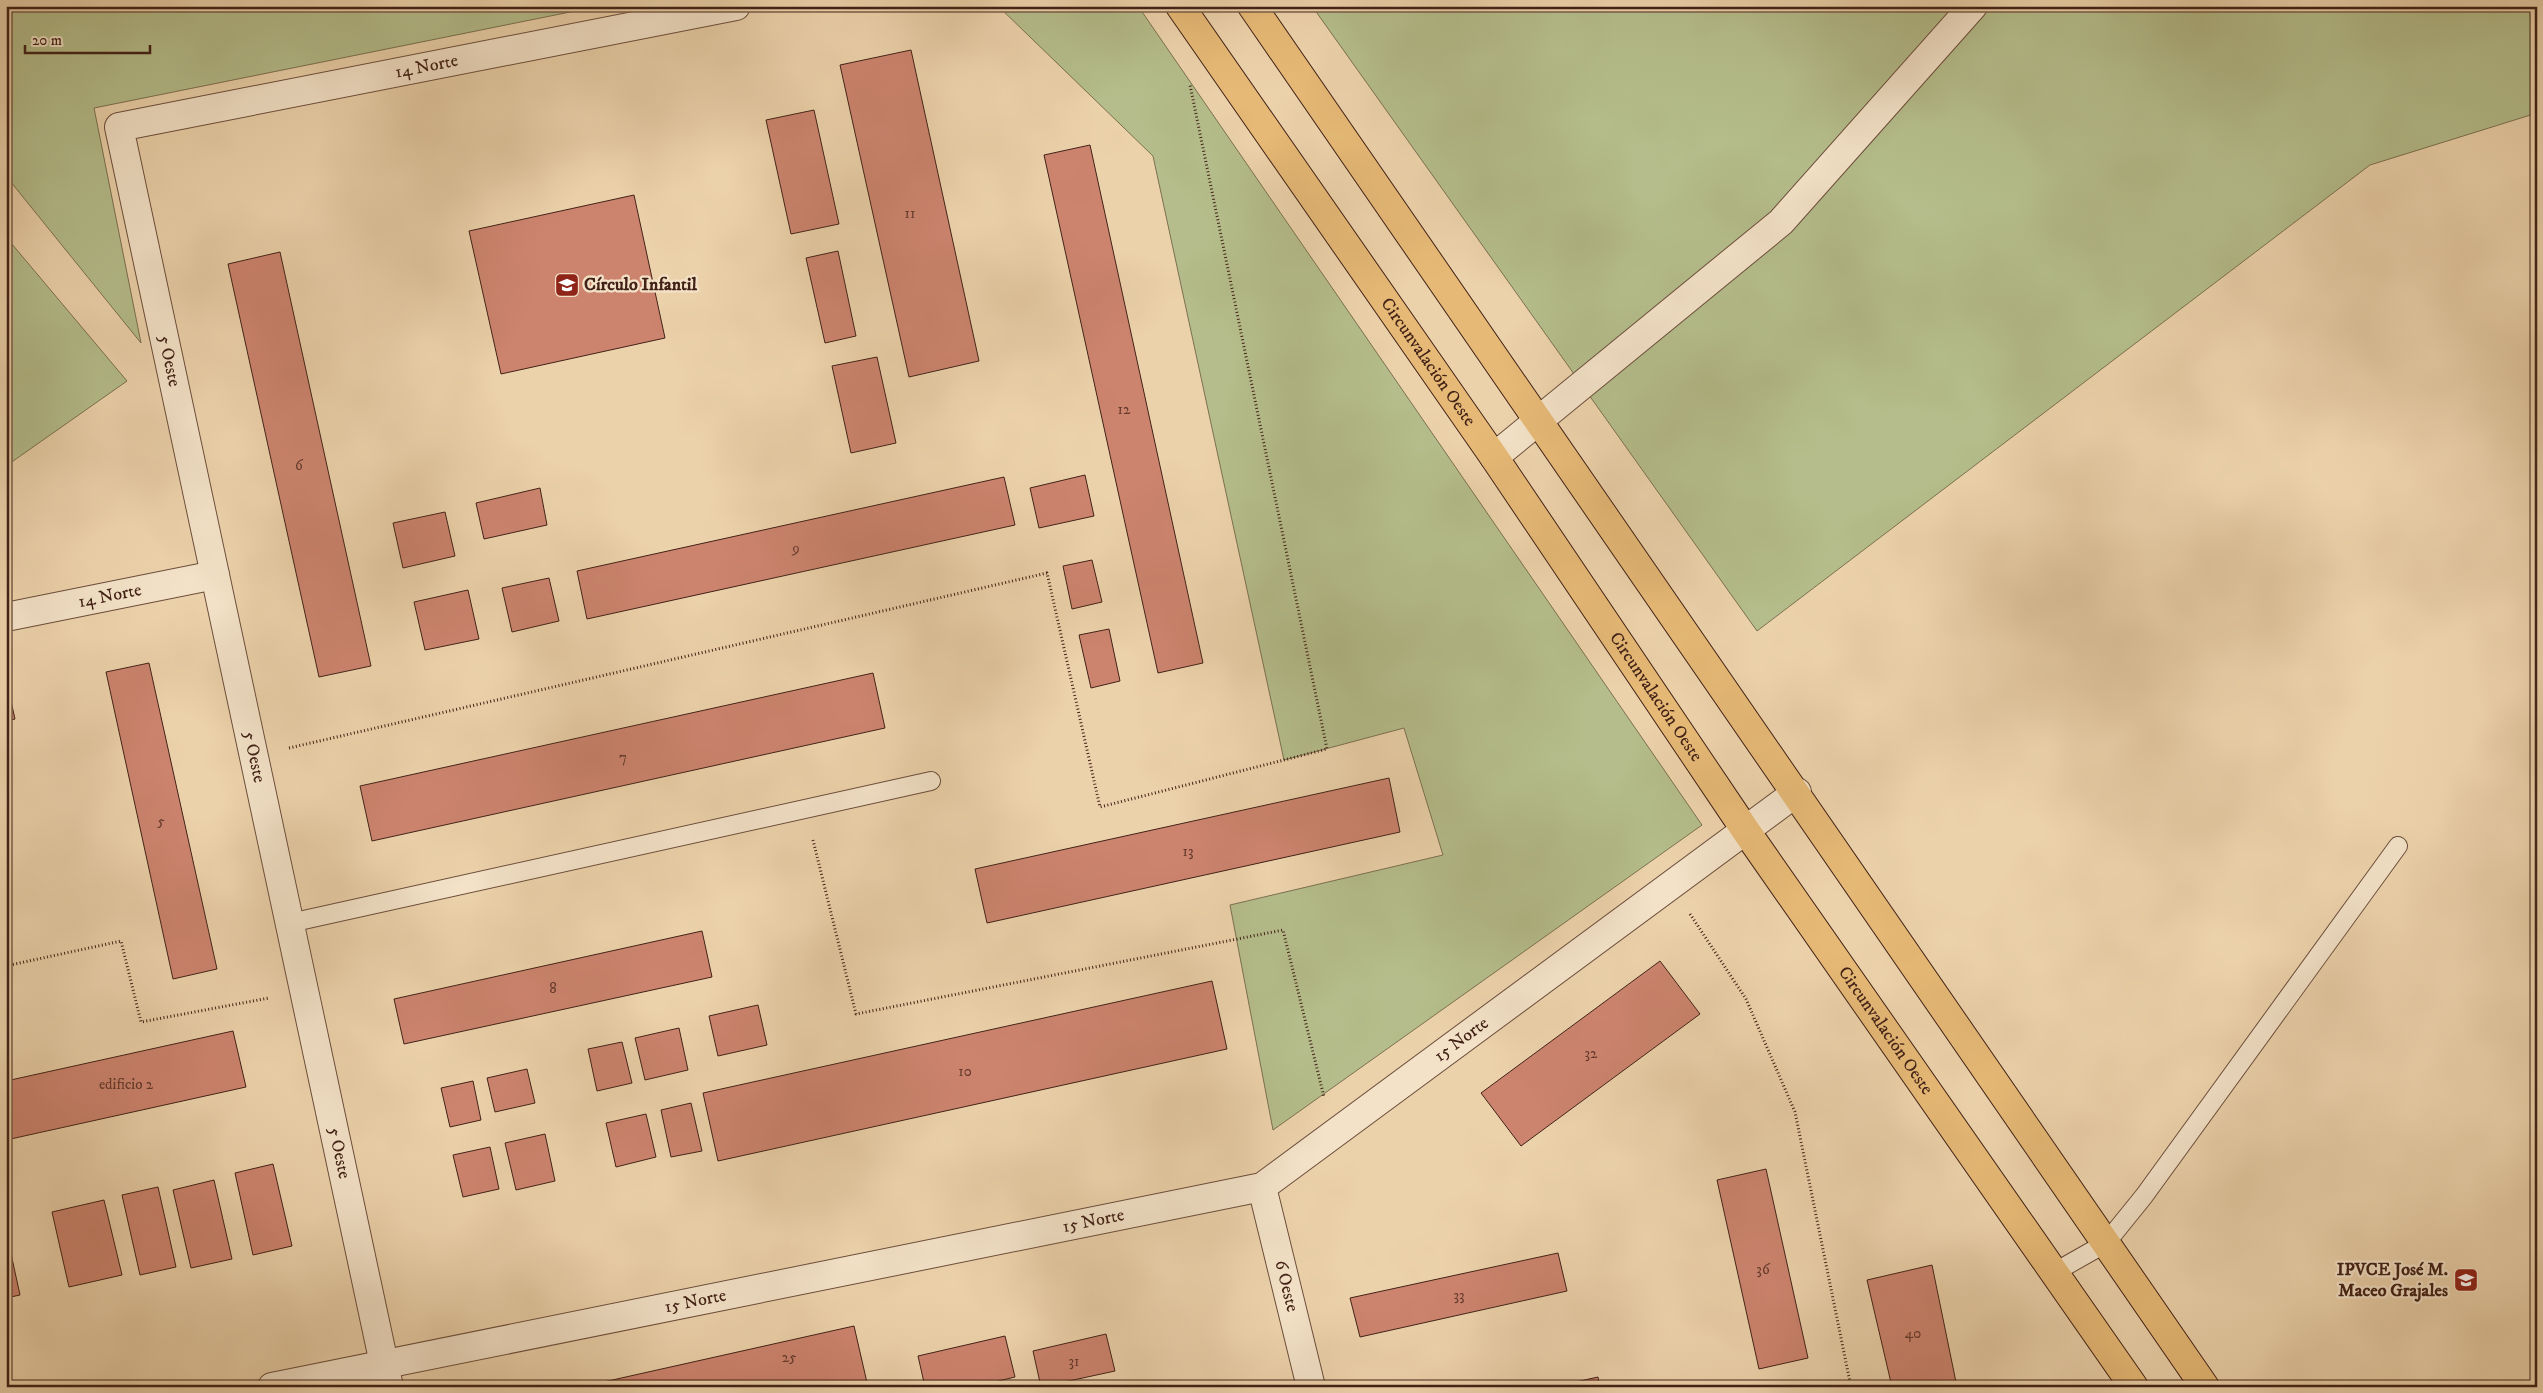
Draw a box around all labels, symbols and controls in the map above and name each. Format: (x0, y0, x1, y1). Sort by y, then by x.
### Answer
scale bar (25, 22, 150, 54)
text: 20 m (32, 31, 62, 50)
street label: 14 Norte (393, 50, 460, 84)
house number: 11 (904, 204, 916, 223)
school or university icon: Círculo Infantil (554, 272, 580, 298)
place label: Círculo Infantil (584, 274, 697, 296)
street label: Circunvalación Oeste (1376, 294, 1480, 431)
street label: 5 Oeste (153, 333, 185, 389)
house number: 12 (1118, 400, 1131, 419)
house number: 6 (295, 456, 304, 475)
house number: 9 (791, 539, 800, 558)
street label: 14 Norte (76, 579, 143, 613)
street label: Circunvalación Oeste (1604, 628, 1707, 766)
street label: 5 Oeste (238, 729, 270, 785)
house number: 7 (619, 748, 627, 767)
house number: 5 (157, 812, 165, 831)
house number: 13 (1182, 842, 1194, 861)
street label: Circunvalación Oeste (1833, 962, 1938, 1099)
house number: 8 (549, 979, 557, 998)
street label: 15 Norte (1430, 1012, 1493, 1067)
house number: 32 (1585, 1044, 1598, 1063)
house number: 10 (958, 1062, 972, 1081)
house number: edificio 2 (99, 1075, 154, 1094)
street label: 5 Oeste (323, 1125, 355, 1181)
street label: 15 Norte (1061, 1204, 1126, 1238)
street label: 6 Oeste (1269, 1258, 1303, 1314)
place label: IPVCE José M. Maceo Grajales (2337, 1259, 2448, 1302)
house number: 36 (1756, 1260, 1771, 1279)
school or university icon: IPVCE José M. Maceo Grajales (2453, 1267, 2479, 1293)
street label: 15 Norte (663, 1285, 728, 1318)
house number: 33 (1453, 1286, 1465, 1305)
house number: 40 (1905, 1324, 1921, 1343)
house number: 25 (782, 1348, 797, 1367)
house number: 31 (1068, 1352, 1080, 1371)

